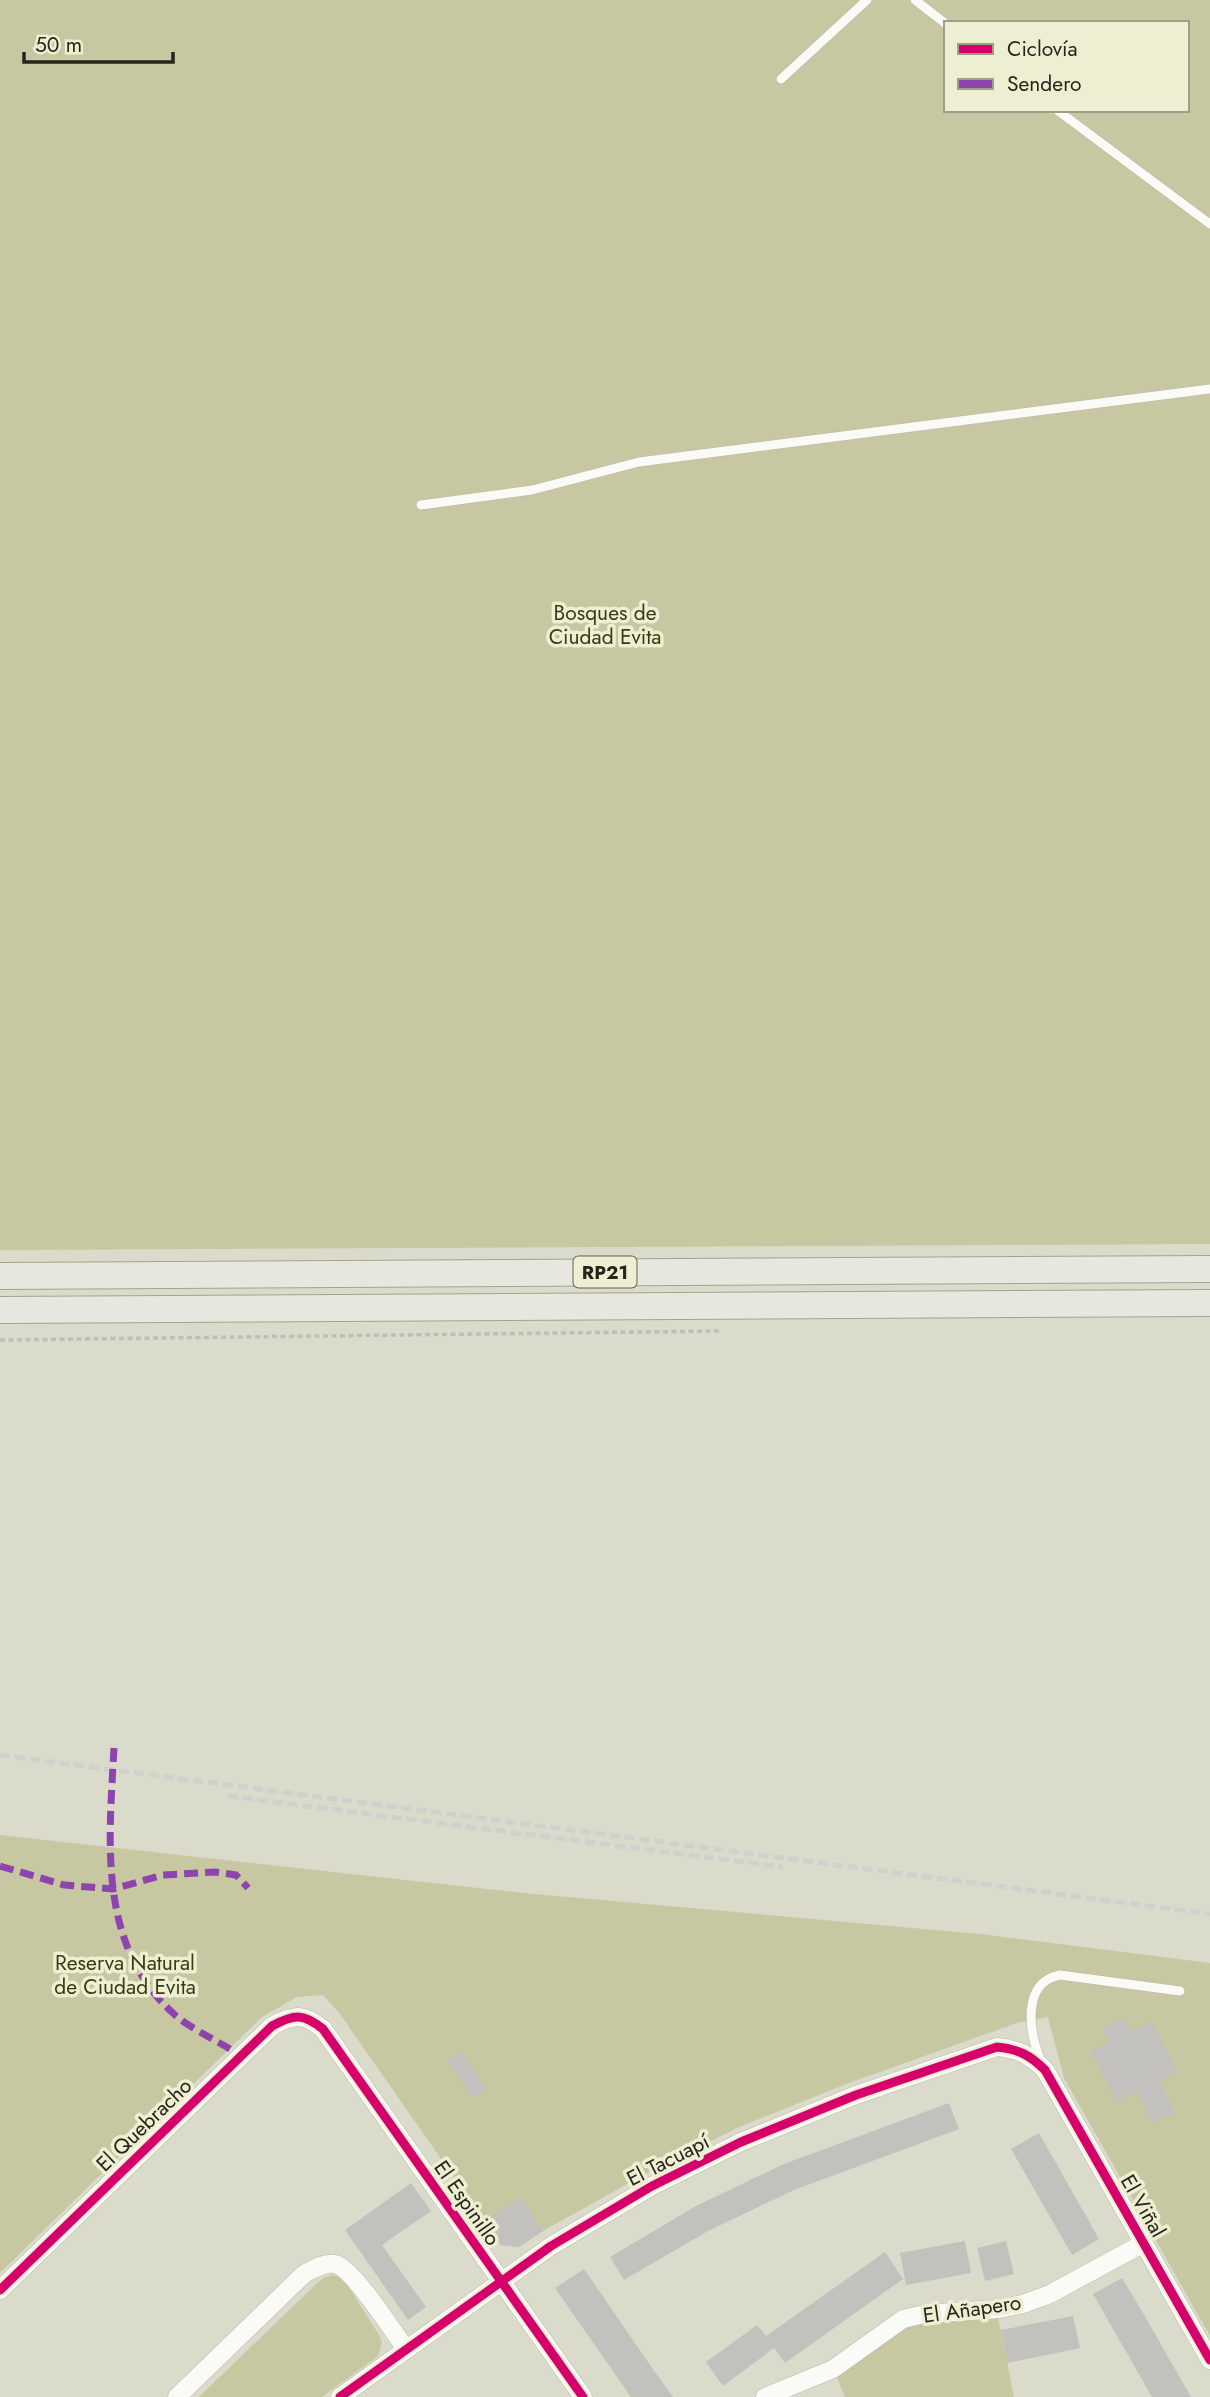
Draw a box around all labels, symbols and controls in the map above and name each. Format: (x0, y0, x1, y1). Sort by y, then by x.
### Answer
scale bar (24, 21, 173, 65)
legend (944, 21, 1189, 112)
text: 50 m (35, 30, 82, 60)
text: Ciclovía (1007, 34, 1078, 64)
text: Sendero (1007, 69, 1082, 99)
park label: Bosques de Ciudad Evita (549, 598, 661, 652)
road number: RP21 (574, 1256, 636, 1288)
park label: Reserva Natural de Ciudad Evita (54, 1948, 196, 2002)
street label: El Quebracho (89, 2072, 199, 2178)
street label: El Tacuapí (622, 2126, 716, 2194)
street label: El Espinillo (427, 2154, 507, 2252)
street label: El Viñal (1113, 2169, 1173, 2243)
street label: El Añapero (921, 2287, 1023, 2331)

